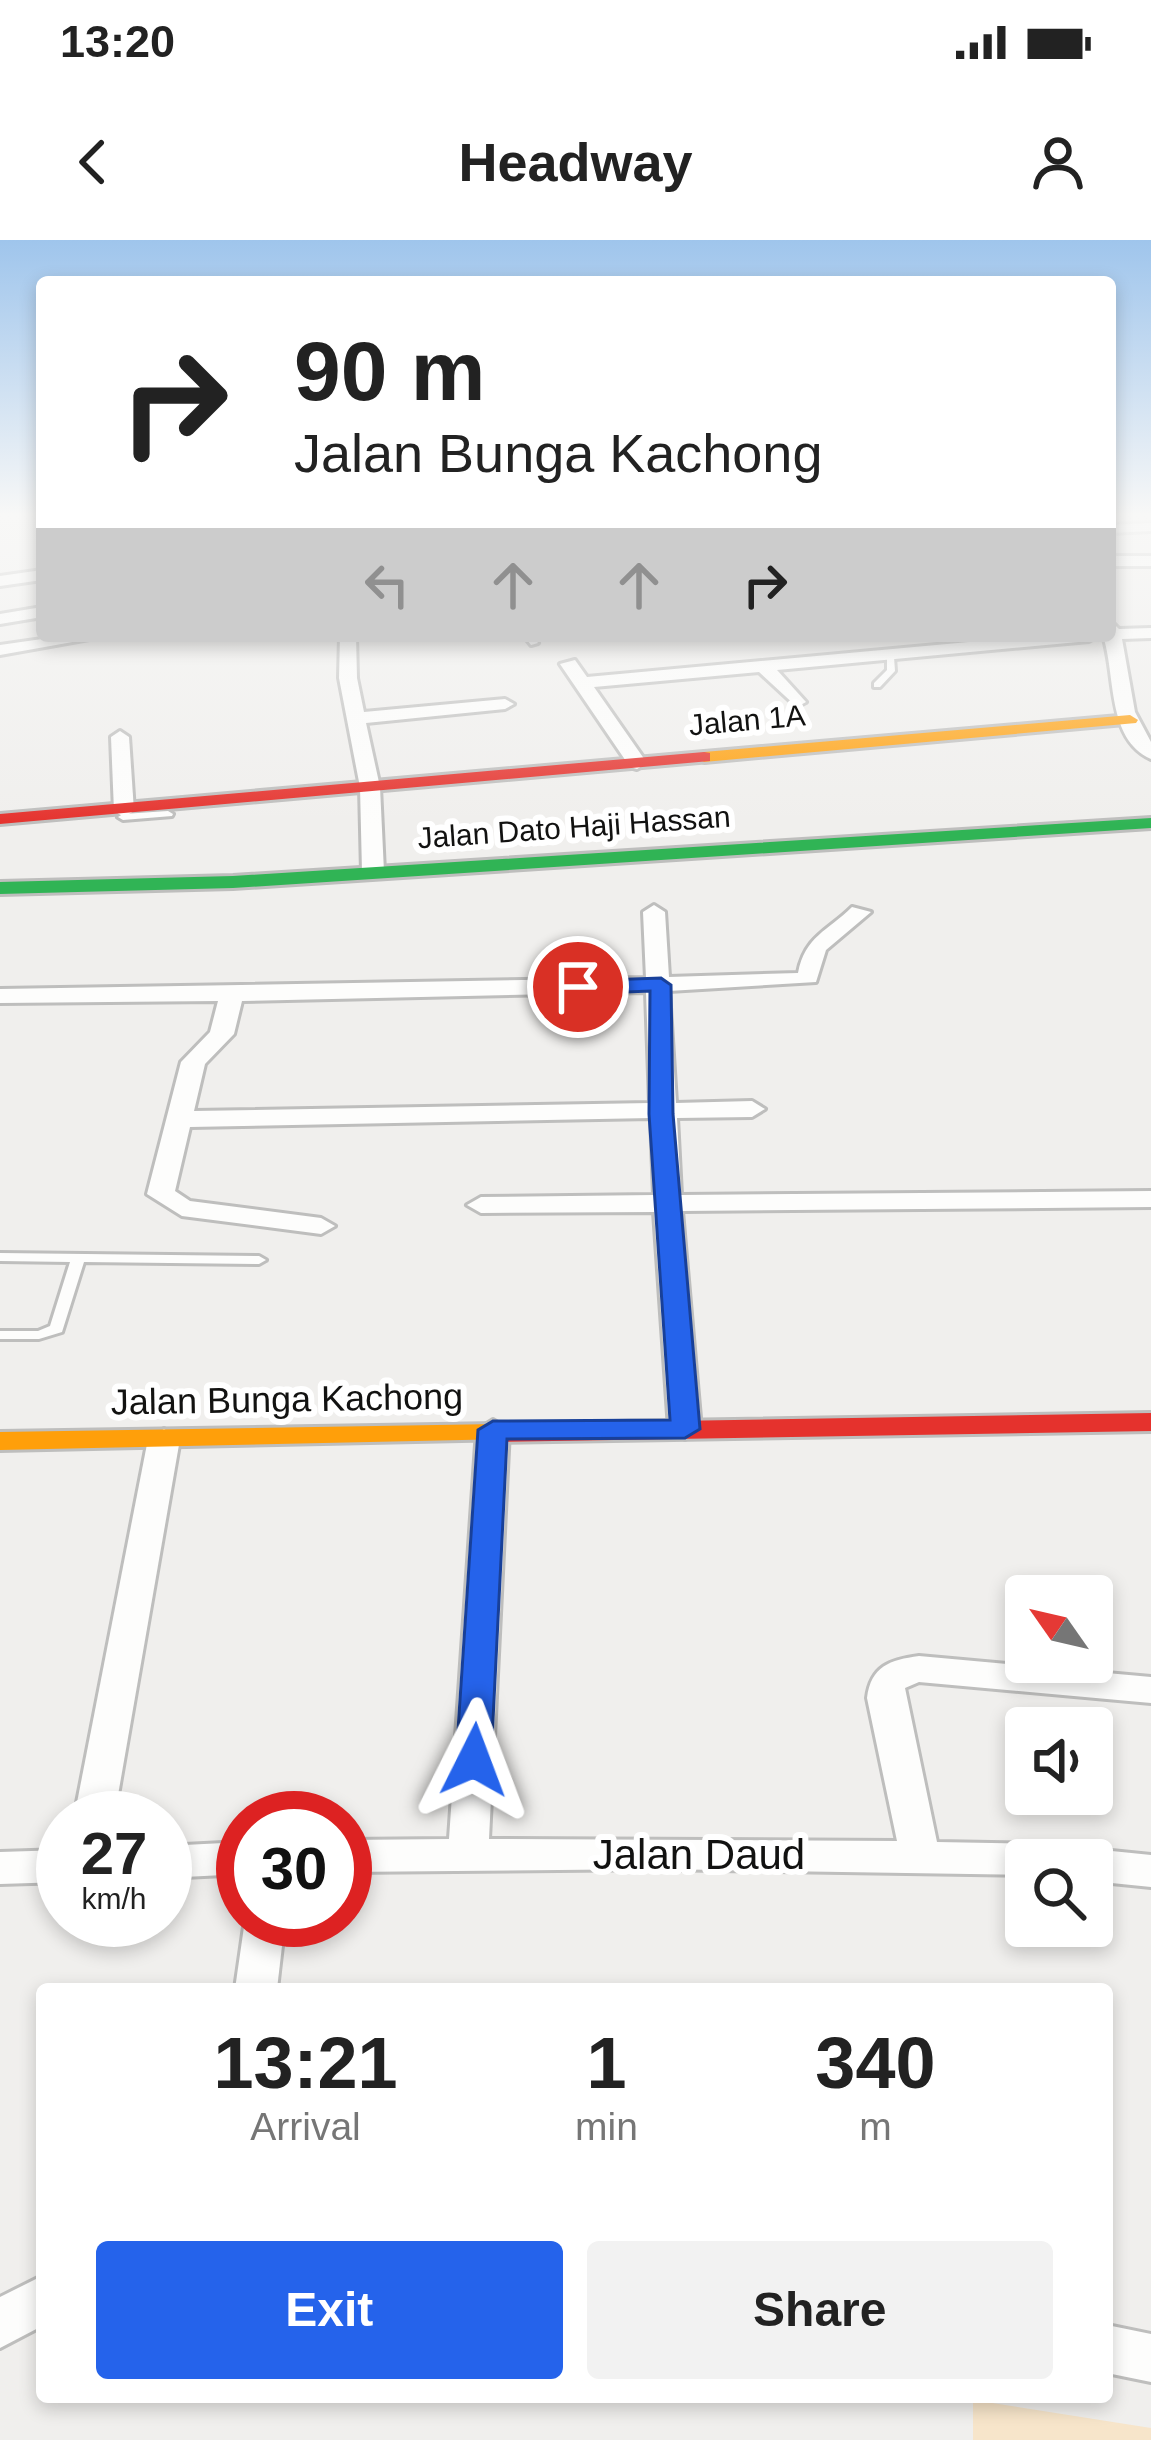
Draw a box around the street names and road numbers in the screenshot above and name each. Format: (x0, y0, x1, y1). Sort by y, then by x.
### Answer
street label: Jalan 1A (687, 698, 807, 742)
street label: Jalan Dato Haji Hassan (416, 800, 732, 854)
street label: Jalan Bunga Kachong (111, 1375, 463, 1423)
street label: Jalan Daud (593, 1831, 805, 1878)

